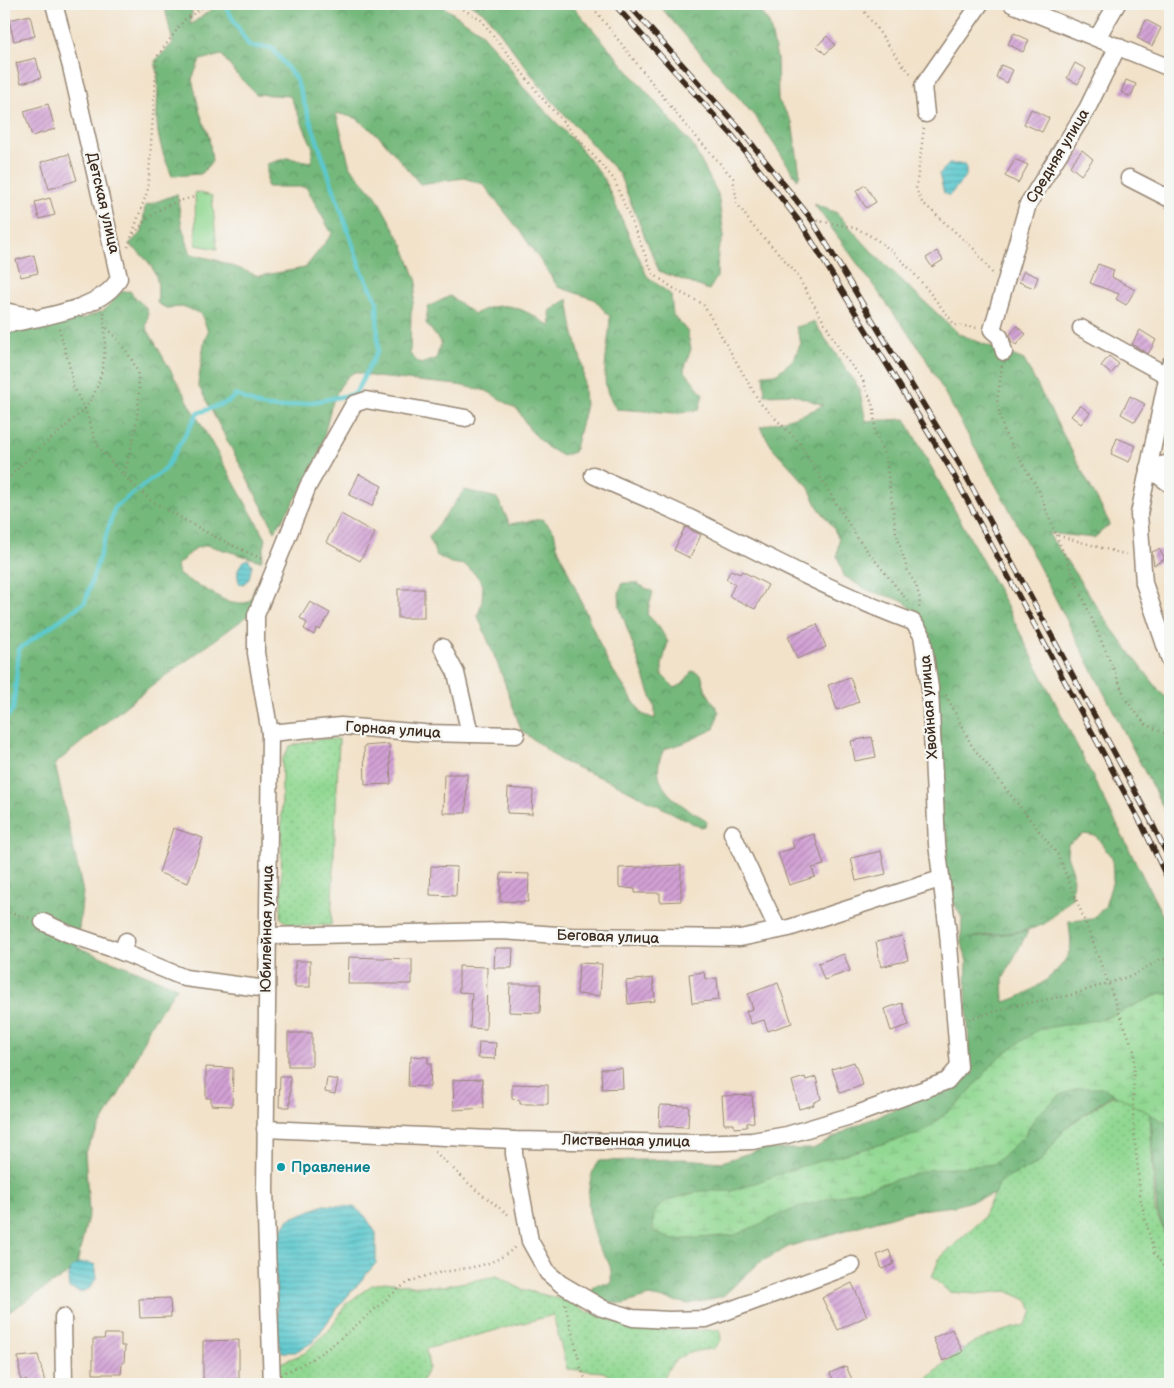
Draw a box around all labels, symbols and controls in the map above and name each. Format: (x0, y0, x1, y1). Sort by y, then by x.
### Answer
street label: Средняя улица (1022, 105, 1094, 207)
street label: Детская улица (82, 150, 124, 256)
street label: Хвойная улица (916, 654, 942, 760)
street label: Горная улица (345, 717, 442, 743)
street label: Юбилейная улица (256, 865, 278, 993)
street label: Беговая улица (556, 926, 660, 948)
street label: Лиственная улица (561, 1130, 690, 1152)
place label: Правление (291, 1158, 370, 1177)
marker: Правление (275, 1161, 287, 1173)

